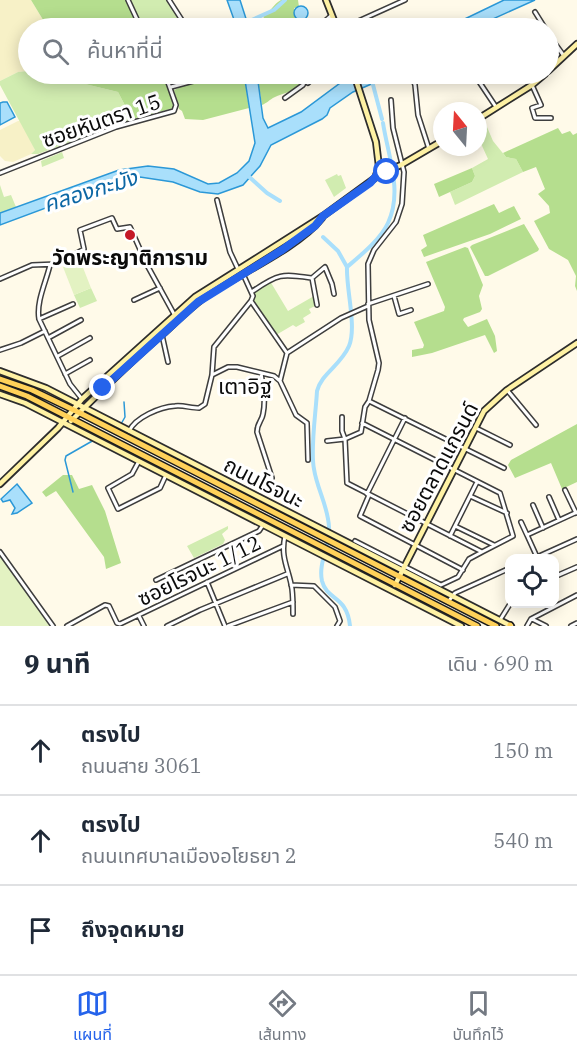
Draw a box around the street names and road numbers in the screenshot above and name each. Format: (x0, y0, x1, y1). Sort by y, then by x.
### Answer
street label: ซอยหันตรา 15 (38, 87, 164, 153)
street label: ซอยตลาดแกรนด์ (392, 397, 484, 537)
street label: ถนนโรจนะ (219, 450, 309, 514)
street label: ซอยโรจนะ 1/12 (133, 528, 265, 612)

